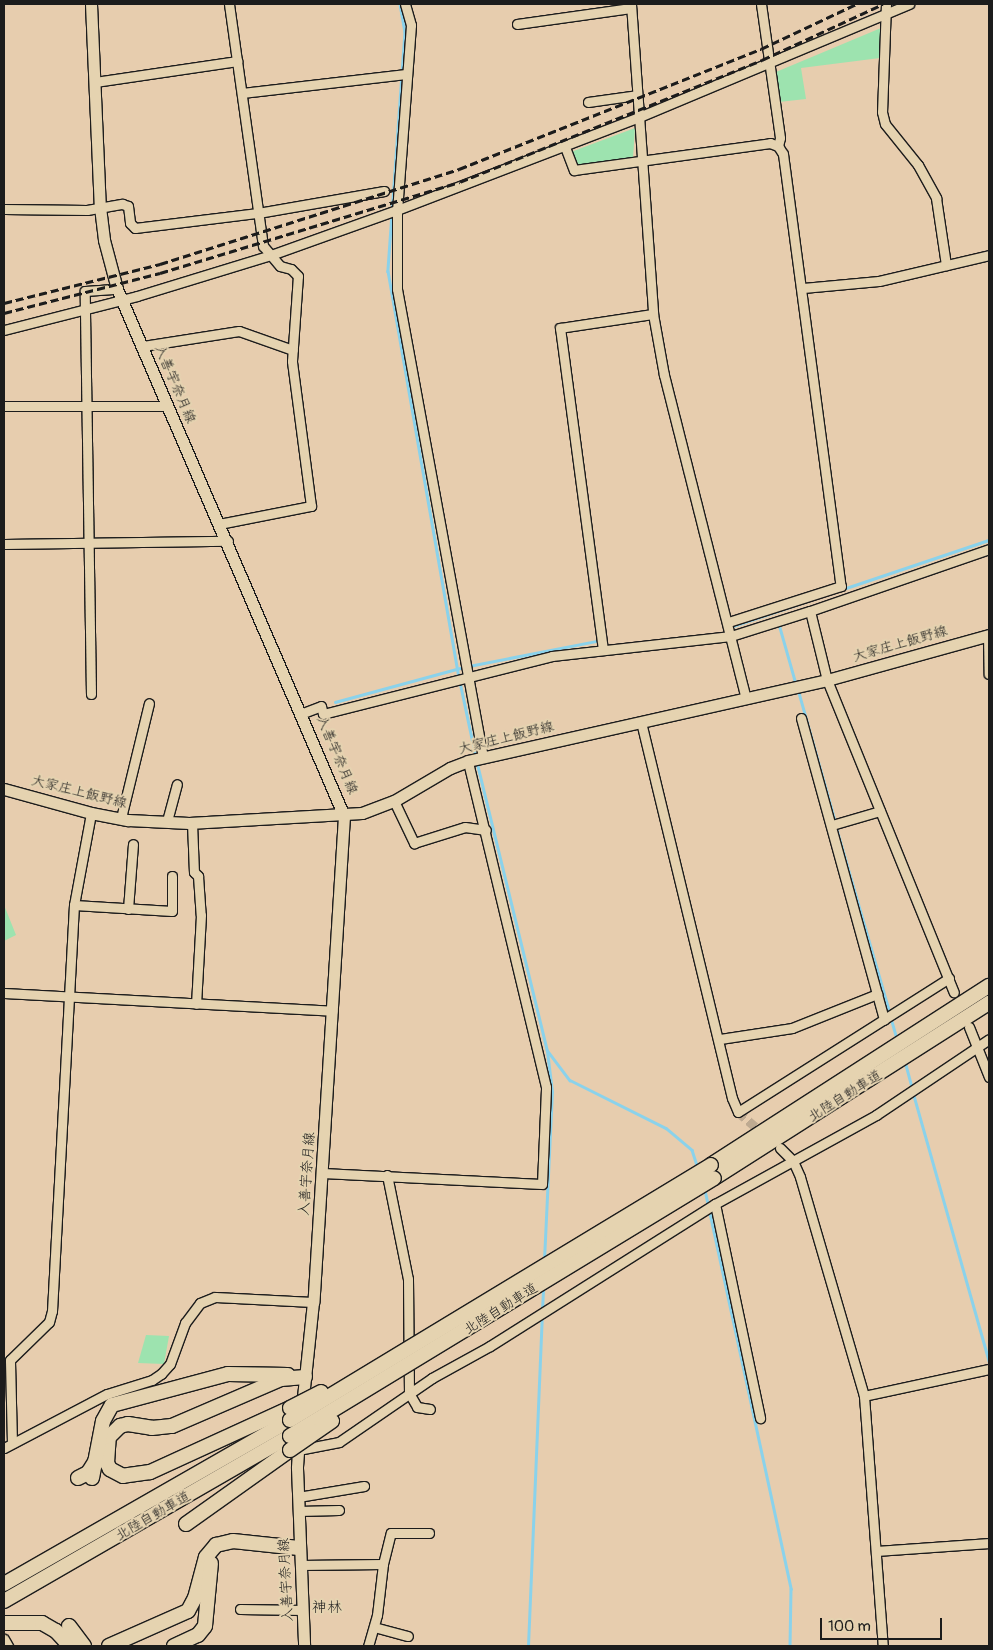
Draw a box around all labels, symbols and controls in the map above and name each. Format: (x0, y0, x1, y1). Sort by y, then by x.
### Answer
street label: 入善宇奈月線 (151, 342, 199, 426)
street label: 大家庄上飯野線 (851, 622, 949, 666)
street label: 入善宇奈月線 (313, 713, 361, 797)
street label: 大家庄上飯野線 (456, 718, 556, 758)
street label: 大家庄上飯野線 (29, 772, 129, 812)
street label: 北陸自動車道 (805, 1067, 885, 1125)
street label: 入善宇奈月線 (296, 1132, 318, 1216)
street label: 北陸自動車道 (461, 1280, 541, 1338)
street label: 北陸自動車道 (112, 1488, 194, 1544)
street label: 入善宇奈月線 (275, 1538, 297, 1622)
district label: 神林 (312, 1599, 342, 1617)
scale bar (823, 1608, 946, 1640)
text: 100 m (828, 1617, 871, 1636)

